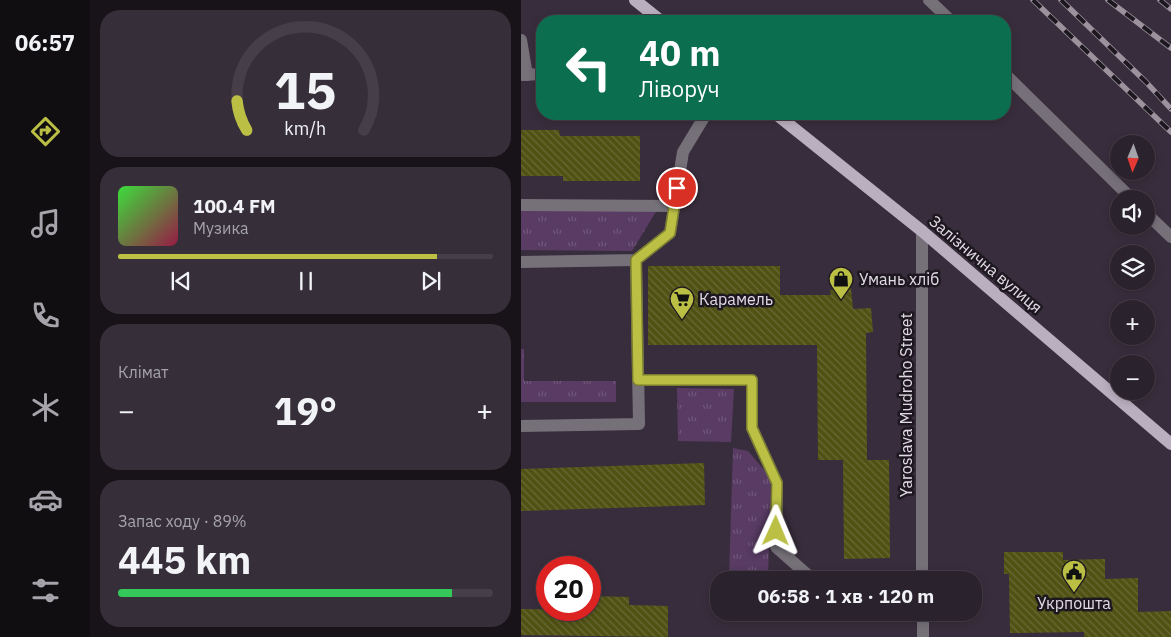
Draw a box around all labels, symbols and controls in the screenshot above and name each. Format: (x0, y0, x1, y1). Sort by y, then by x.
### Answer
text: 06:57 (15, 28, 75, 57)
text: 40 m (639, 30, 721, 76)
icon: left (556, 35, 621, 100)
text: 15 (274, 56, 337, 123)
text: Ліворуч (639, 74, 720, 103)
icon: directions (28, 114, 63, 149)
text: km/h (285, 117, 327, 140)
north arrow (1110, 135, 1155, 180)
map controls (1110, 135, 1155, 400)
pin (656, 167, 698, 209)
icon: arrive (663, 174, 691, 202)
button: sound (1110, 190, 1155, 235)
text: 100.4 FM (193, 194, 276, 218)
icon: music (28, 206, 63, 241)
street label: Залізнична вулиця (925, 211, 1047, 317)
text: Музика (193, 218, 249, 238)
button: layers (1110, 245, 1155, 290)
shop icon: Умань хліб (828, 266, 854, 300)
icon: previous (167, 267, 195, 295)
icon: pause (292, 267, 320, 295)
icon: next (417, 267, 445, 295)
place label: Умань хліб (859, 269, 939, 289)
supermarket icon: Карамель (669, 286, 695, 320)
place label: Карамель (699, 289, 773, 309)
icon: phone (28, 298, 63, 333)
button: + (1110, 300, 1155, 345)
street label: Yaroslava Mudroho Street (896, 313, 916, 497)
button: − (1110, 355, 1155, 400)
text: Клімат (118, 362, 169, 382)
text: 19° (274, 386, 337, 435)
icon: climate (28, 390, 63, 425)
text: − (118, 392, 135, 429)
text: + (476, 392, 493, 429)
icon: car (28, 482, 63, 517)
position arrow (749, 504, 801, 556)
text: Запас ходу · 89% (118, 511, 247, 531)
text: 445 km (118, 535, 251, 584)
speed limit sign: 20 (536, 556, 601, 621)
public building icon: Укрпошта (1061, 559, 1087, 593)
icon: filters (28, 573, 63, 608)
text: 06:58 · 1 хв · 120 m (758, 584, 934, 608)
place label: Укрпошта (1037, 593, 1111, 613)

